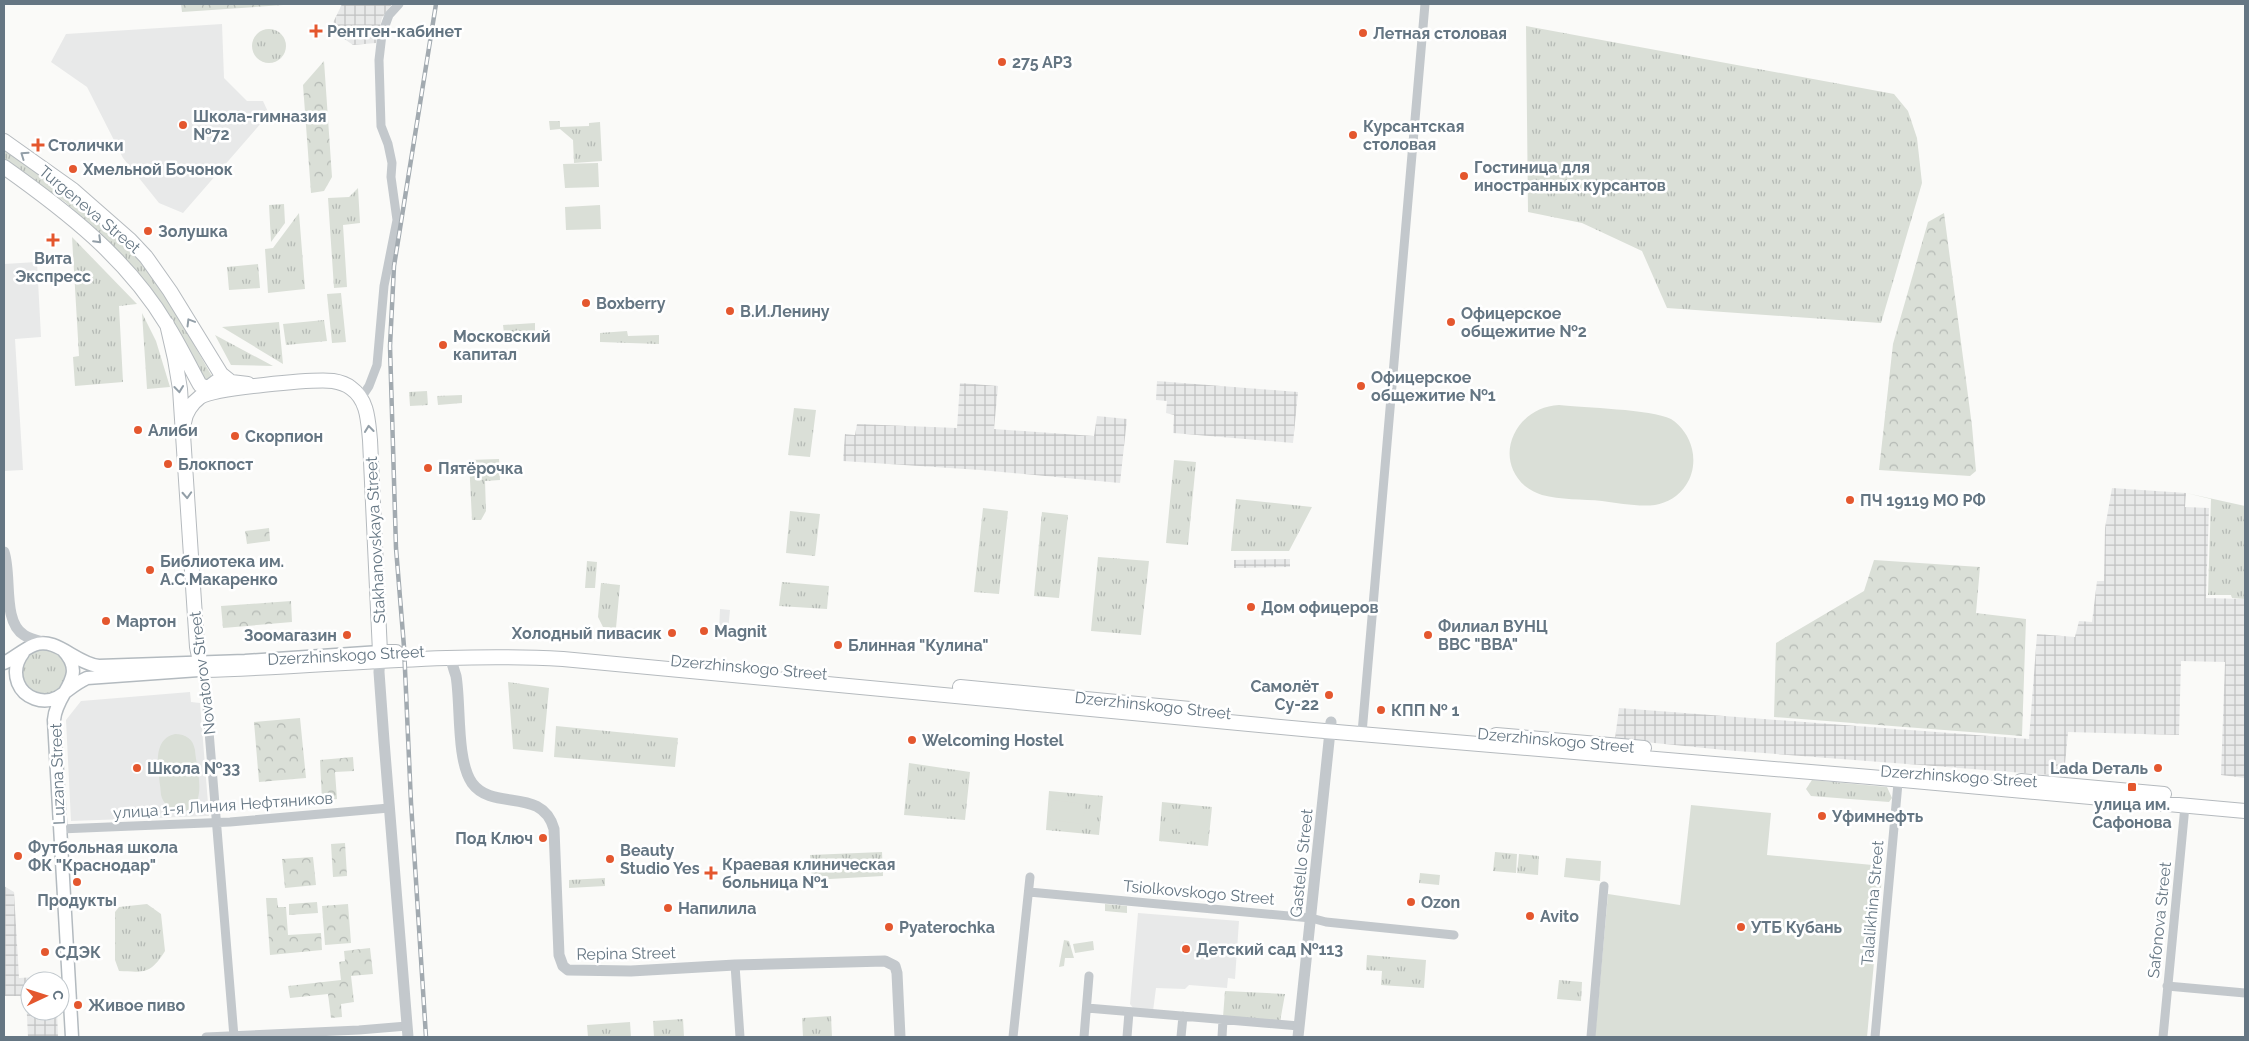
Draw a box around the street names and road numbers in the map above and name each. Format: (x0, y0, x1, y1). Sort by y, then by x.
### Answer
street label: Turgeneva Street (35, 161, 145, 258)
street label: Stakhanovskaya Street (362, 455, 389, 624)
street label: Novatorov Street (185, 609, 219, 736)
street label: Dzerzhinskogo Street (267, 642, 426, 669)
street label: Dzerzhinskogo Street (670, 651, 829, 684)
street label: Dzerzhinskogo Street (1074, 688, 1233, 723)
street label: Luzana Street (46, 722, 69, 825)
street label: Dzerzhinskogo Street (1477, 724, 1636, 757)
street label: Dzerzhinskogo Street (1880, 762, 2039, 792)
street label: улица 1-я Линия Нефтяников (112, 788, 334, 823)
street label: Gastello Street (1286, 807, 1317, 918)
street label: Talalikhina Street (1858, 839, 1887, 966)
street label: Safonova Street (2144, 860, 2175, 979)
street label: Tsiolkovskogo Street (1122, 876, 1276, 909)
street label: Repina Street (576, 943, 677, 964)

